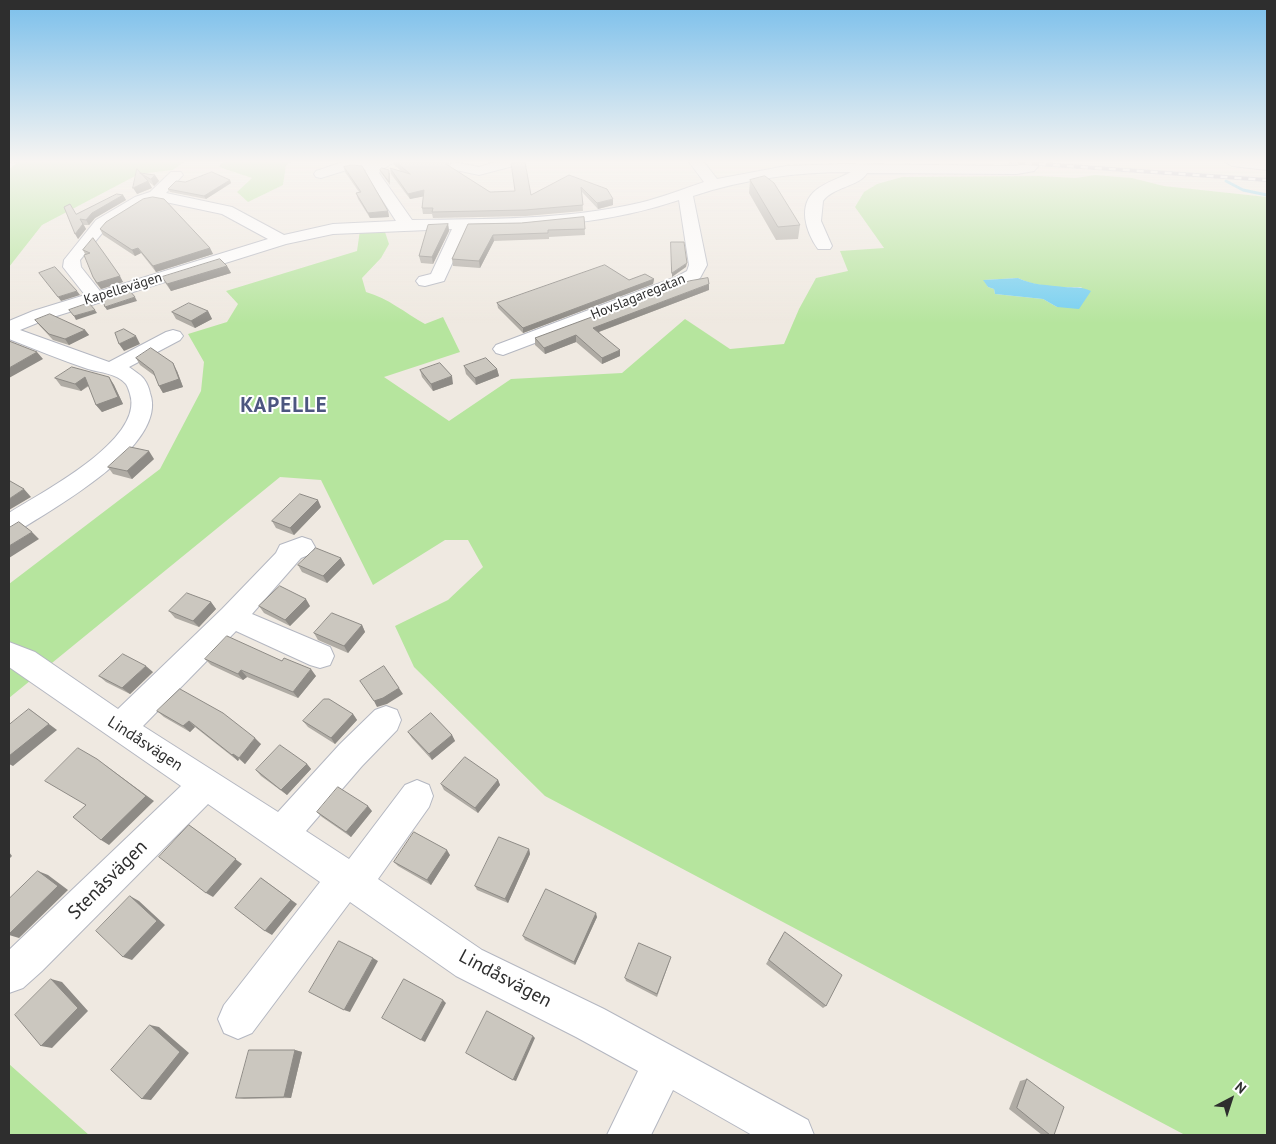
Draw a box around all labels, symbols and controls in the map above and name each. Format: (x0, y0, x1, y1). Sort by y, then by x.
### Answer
street label: Kapellevägen (82, 269, 164, 309)
street label: Hovslagaregatan (588, 270, 688, 324)
district label: KAPELLE (239, 393, 329, 419)
street label: Lindåsvägen (104, 713, 186, 775)
street label: Stenåsvägen (64, 836, 152, 924)
street label: Lindåsvägen (455, 945, 555, 1013)
north arrow (1206, 1074, 1256, 1124)
text: N (1231, 1078, 1250, 1097)

